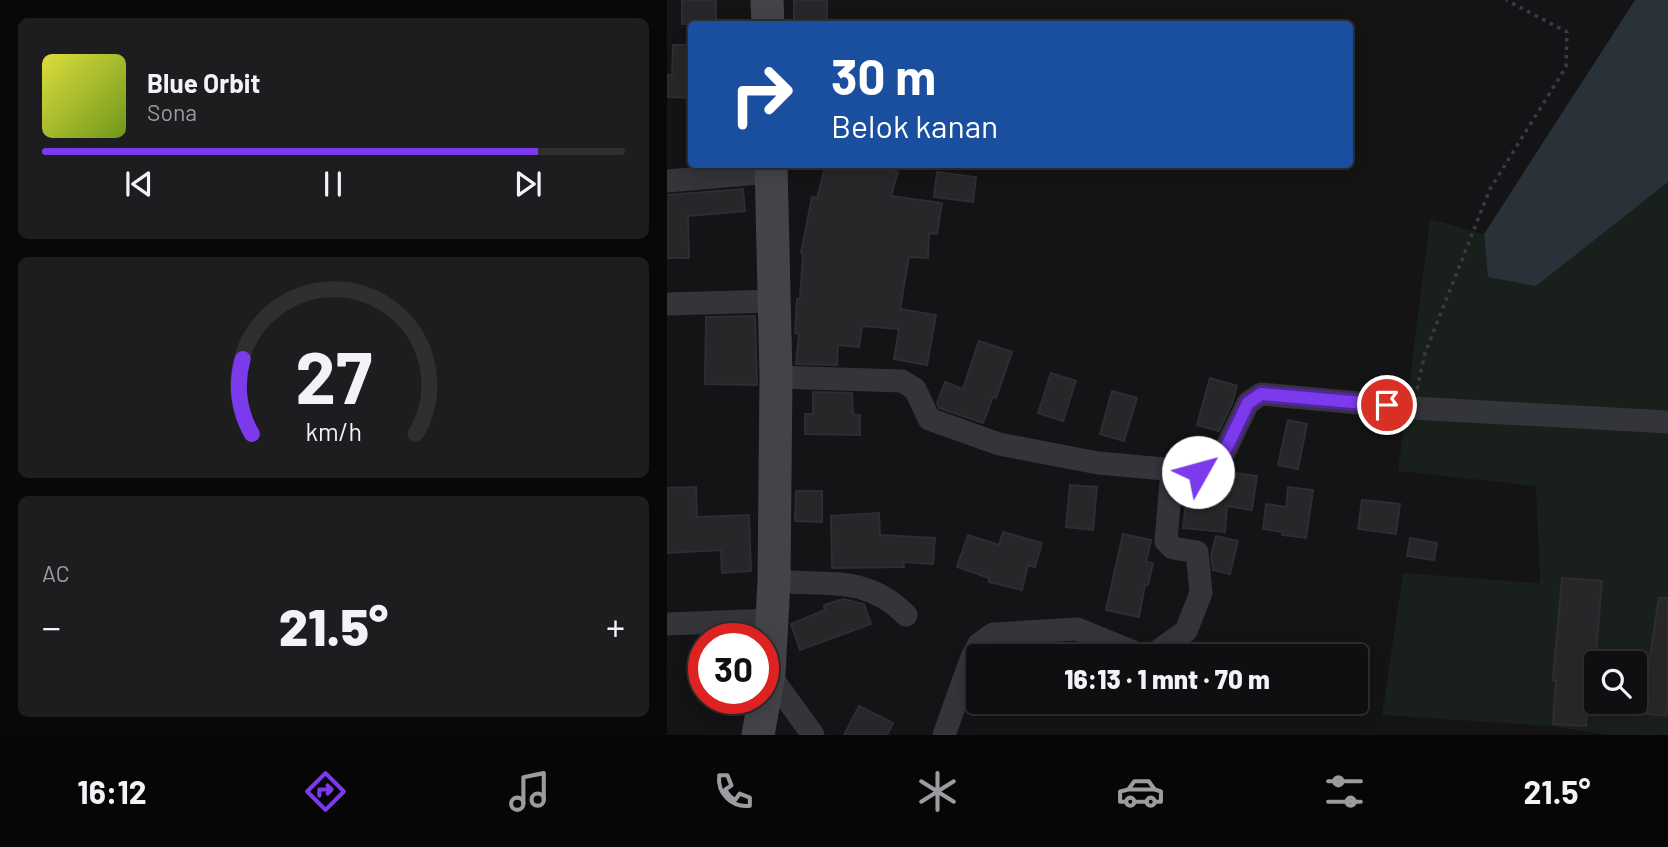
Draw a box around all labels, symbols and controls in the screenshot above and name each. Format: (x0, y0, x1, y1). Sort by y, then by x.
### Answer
text: 30 m (831, 46, 936, 105)
icon: right (716, 49, 807, 140)
text: Blue Orbit (147, 67, 260, 98)
text: Sona (147, 98, 197, 126)
text: Belok kanan (831, 106, 998, 144)
icon: previous (120, 165, 158, 203)
icon: pause (314, 165, 352, 203)
icon: next (509, 165, 547, 203)
text: 27 (295, 331, 372, 419)
pin (1357, 375, 1417, 435)
icon: arrive (1368, 386, 1406, 424)
text: km/h (305, 415, 362, 445)
position arrow (1161, 435, 1235, 509)
text: AC (42, 559, 70, 587)
text: 21.5° (279, 594, 388, 656)
text: − (42, 603, 61, 649)
text: + (606, 603, 625, 649)
speed limit sign: 30 (688, 623, 779, 714)
map controls (1584, 651, 1647, 714)
button: search (1584, 651, 1647, 714)
text: 16:13 · 1 mnt · 70 m (1064, 663, 1270, 694)
icon: directions (301, 767, 350, 816)
icon: music (505, 767, 554, 816)
icon: phone (709, 767, 758, 816)
icon: climate (913, 767, 962, 816)
icon: car (1116, 767, 1165, 816)
icon: filters (1320, 767, 1369, 816)
text: 16:12 (77, 772, 147, 810)
text: 21.5° (1524, 772, 1591, 810)

